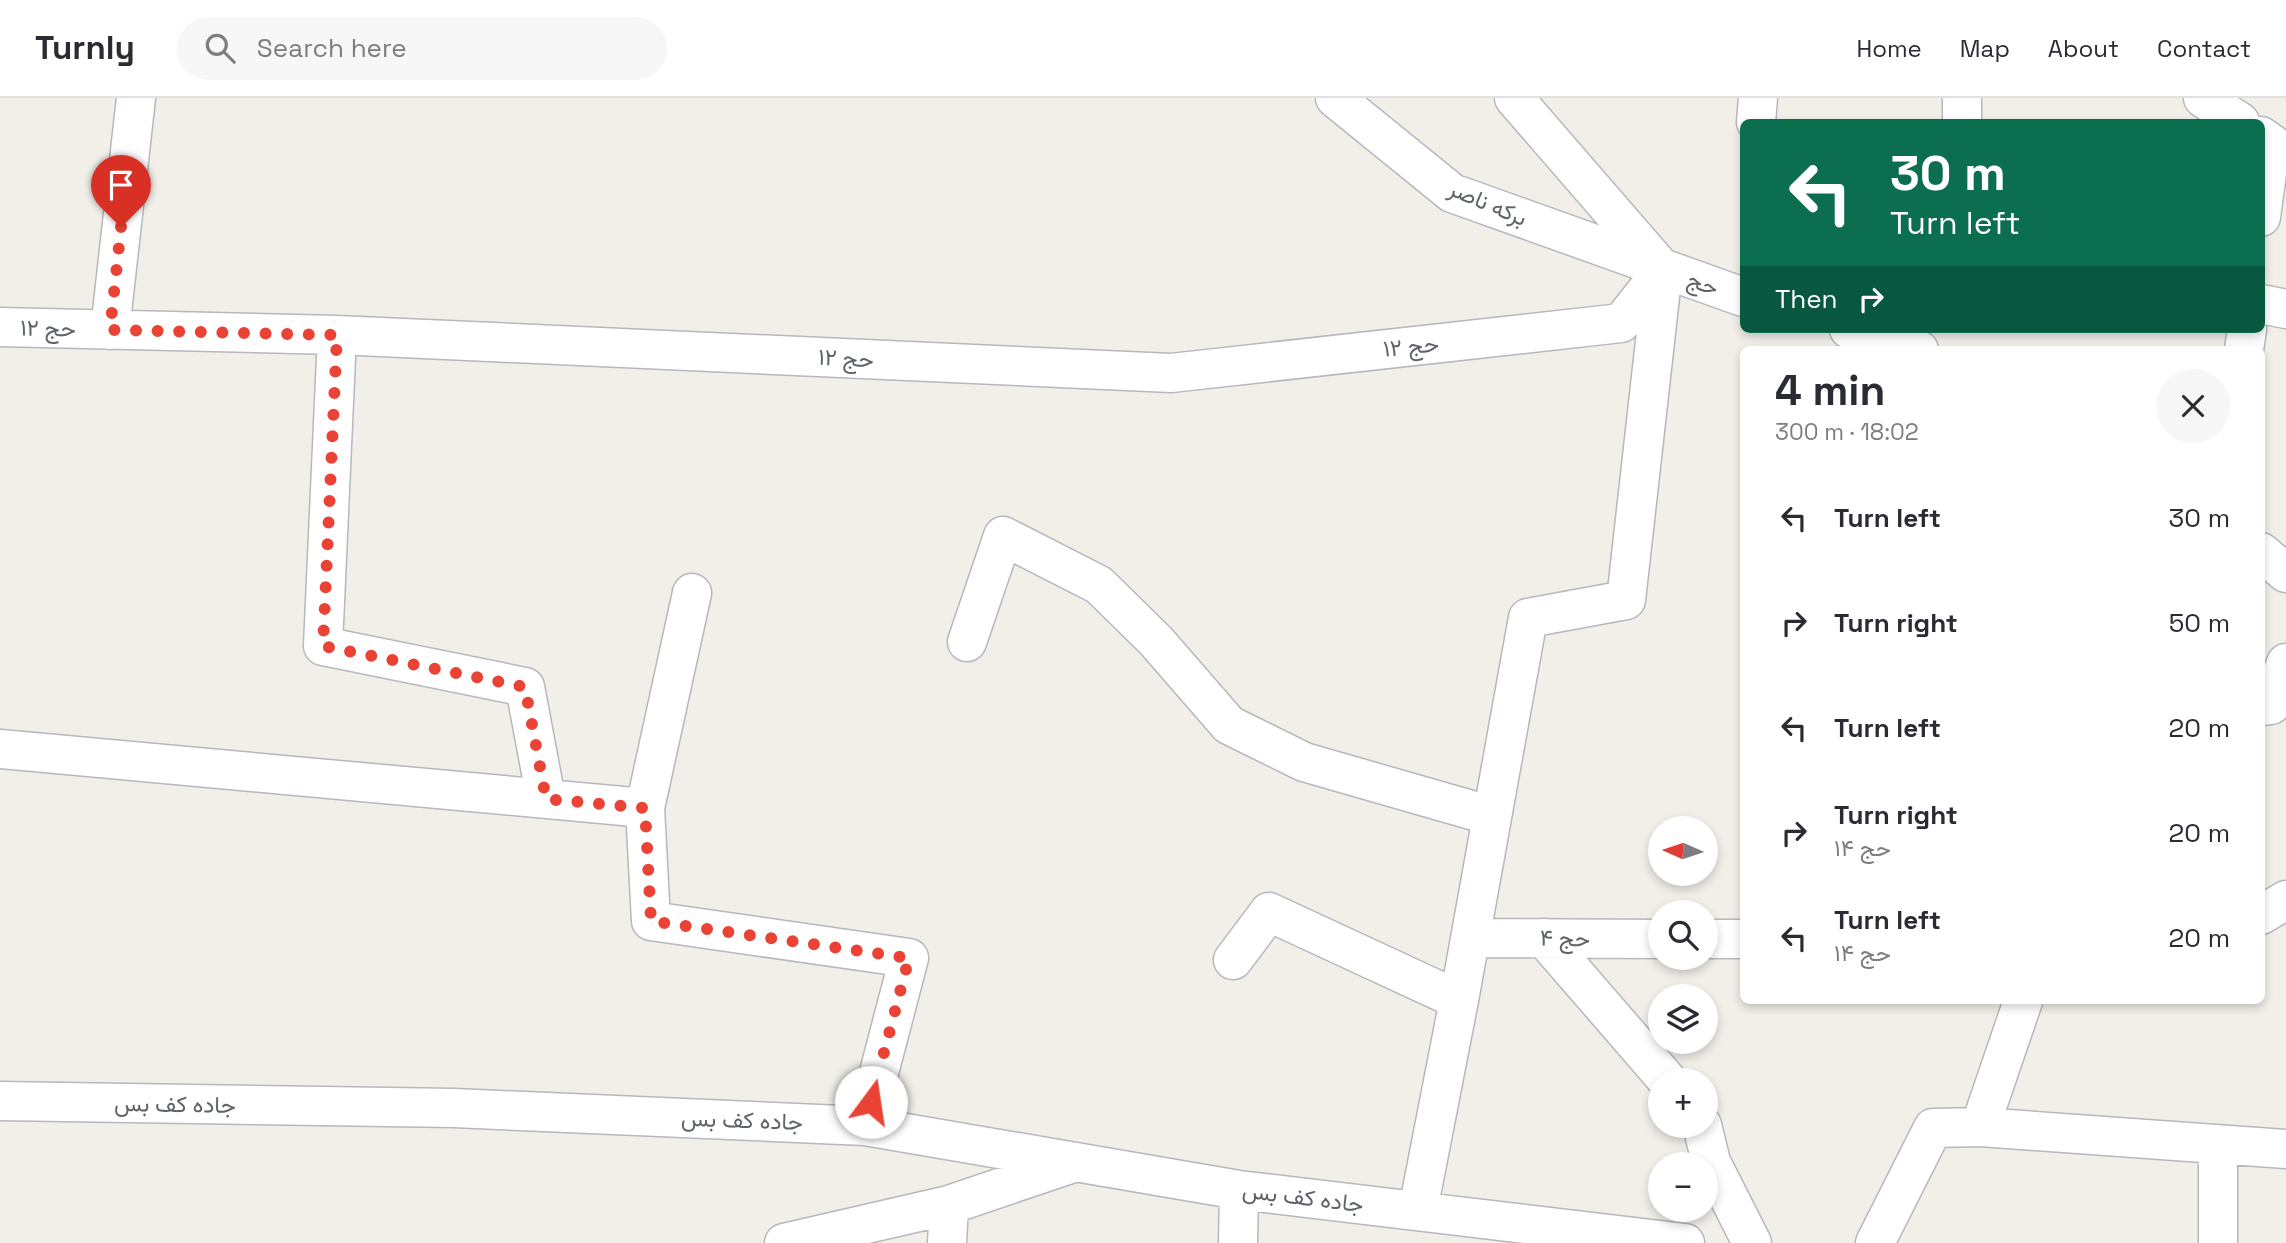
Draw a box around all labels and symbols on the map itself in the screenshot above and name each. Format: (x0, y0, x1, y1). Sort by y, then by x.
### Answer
pin (91, 155, 151, 227)
street label: برکه ناصر (1443, 173, 1532, 233)
street label: حج (1683, 264, 1723, 303)
street label: حج ۱۲ (20, 313, 76, 344)
street label: حج ۱۲ (1382, 328, 1440, 365)
street label: حج ۱۲ (817, 342, 875, 375)
north arrow (1648, 816, 1718, 886)
street label: حج ۴ (1540, 923, 1590, 954)
position arrow (834, 1065, 908, 1139)
street label: جاده کف بس (114, 1088, 236, 1120)
street label: جاده کف بس (681, 1103, 803, 1137)
street label: جاده کف بس (1241, 1175, 1365, 1219)

